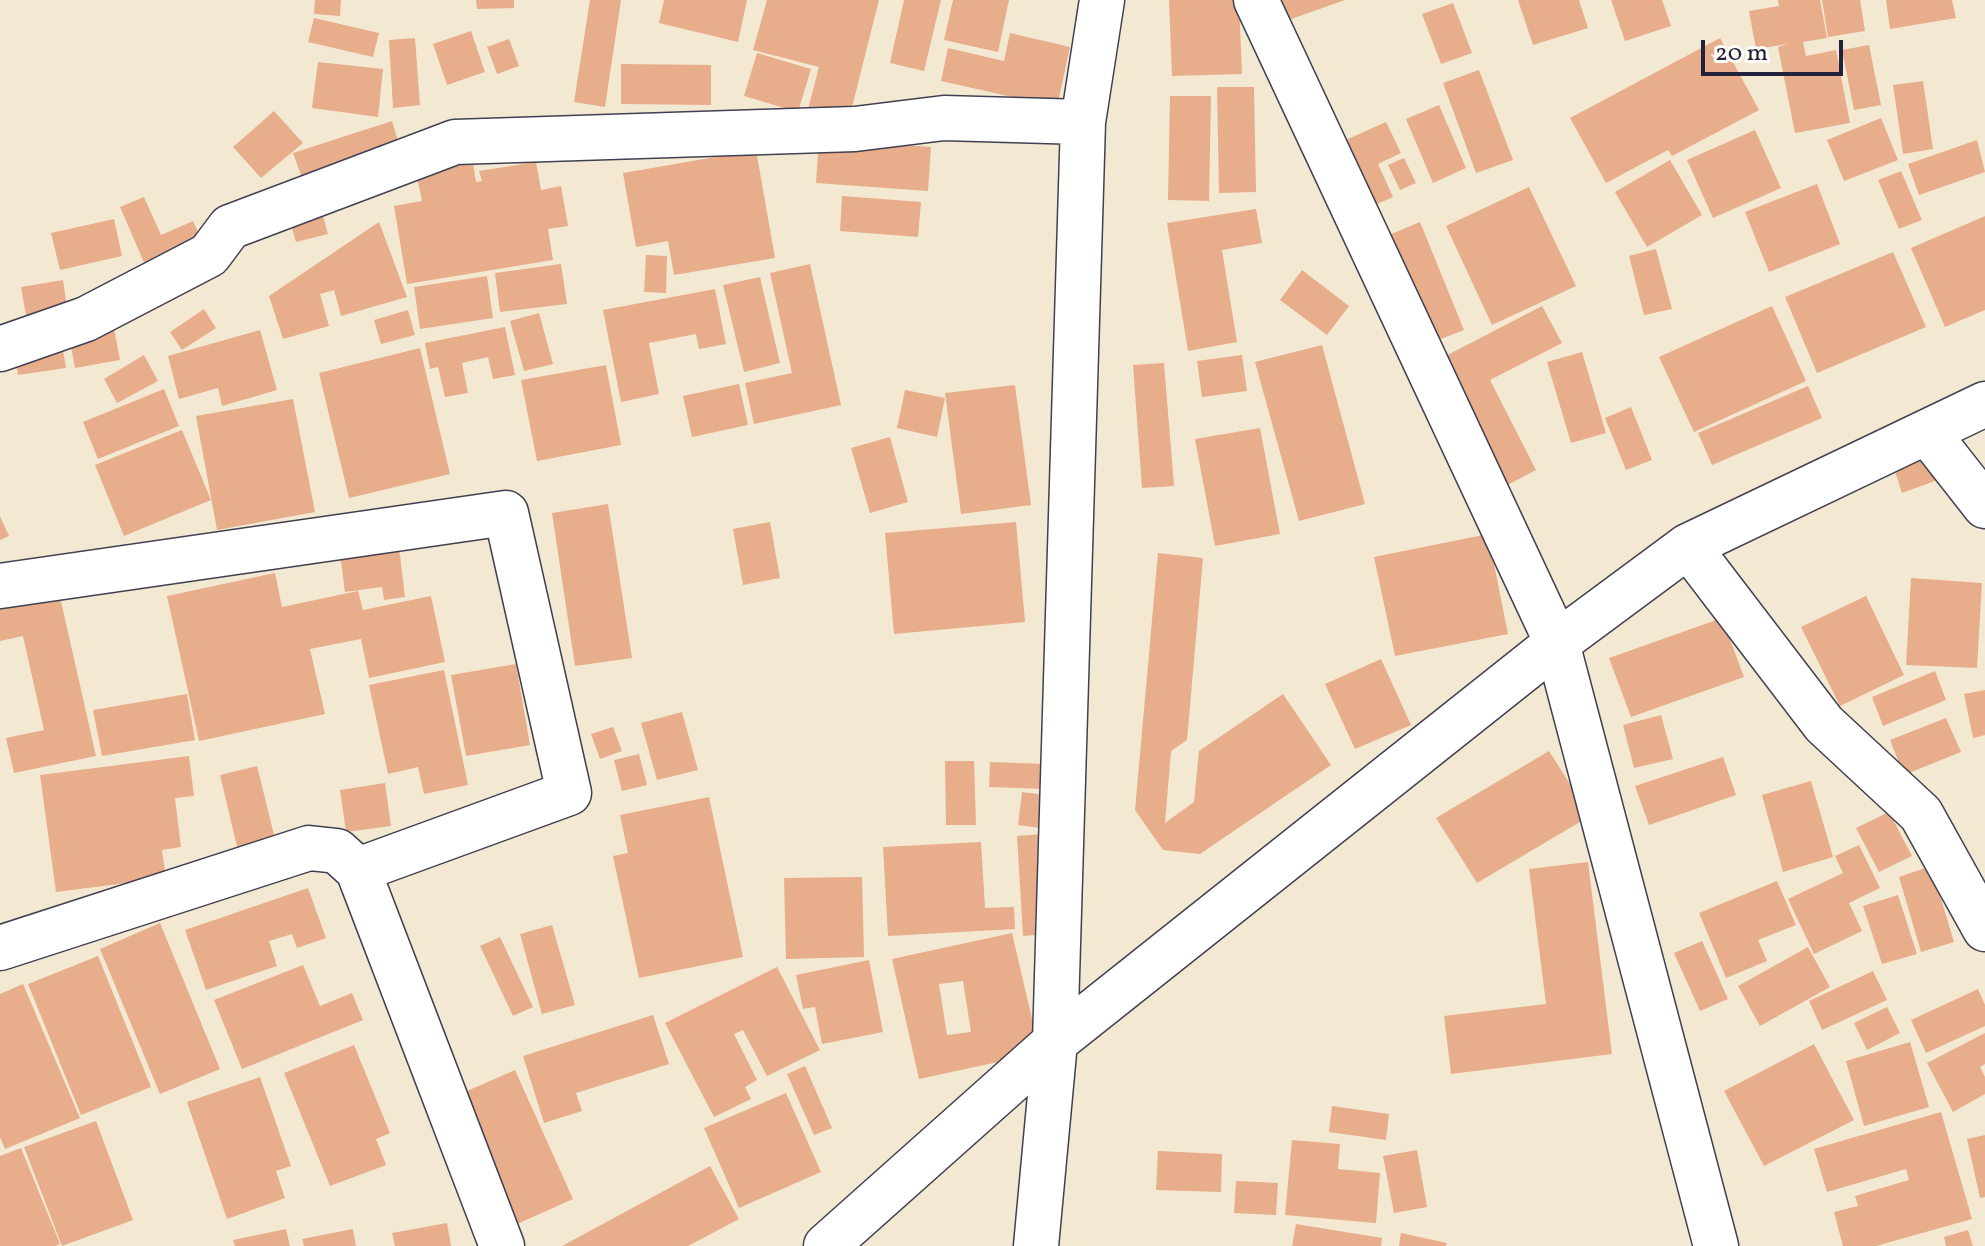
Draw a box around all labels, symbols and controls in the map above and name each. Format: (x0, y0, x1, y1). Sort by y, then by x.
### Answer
scale bar (1705, 24, 1847, 74)
text: 20 m (1715, 37, 1768, 71)

